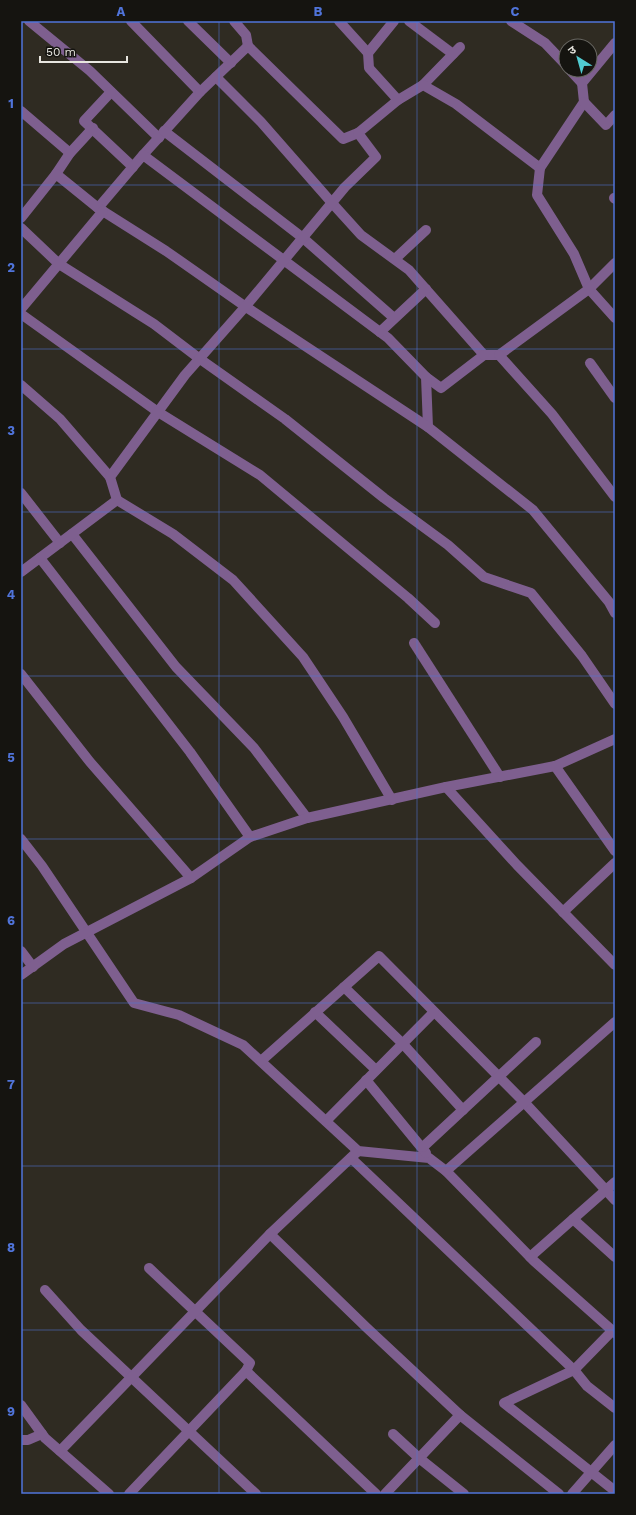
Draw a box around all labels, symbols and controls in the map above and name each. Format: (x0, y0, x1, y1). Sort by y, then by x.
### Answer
text: A (117, 4, 126, 19)
text: B (314, 4, 323, 19)
text: C (511, 4, 520, 19)
scale bar (40, 38, 127, 64)
north arrow (558, 38, 598, 78)
text: उ (566, 43, 579, 58)
text: 50 m (46, 45, 76, 59)
text: 1 (8, 96, 14, 111)
text: 2 (7, 260, 15, 275)
text: 3 (7, 423, 15, 438)
text: 4 (7, 587, 16, 602)
text: 5 (7, 750, 15, 765)
text: 6 (7, 913, 15, 928)
text: 7 (7, 1077, 15, 1092)
text: 8 (7, 1240, 15, 1255)
text: 9 (7, 1404, 15, 1419)

